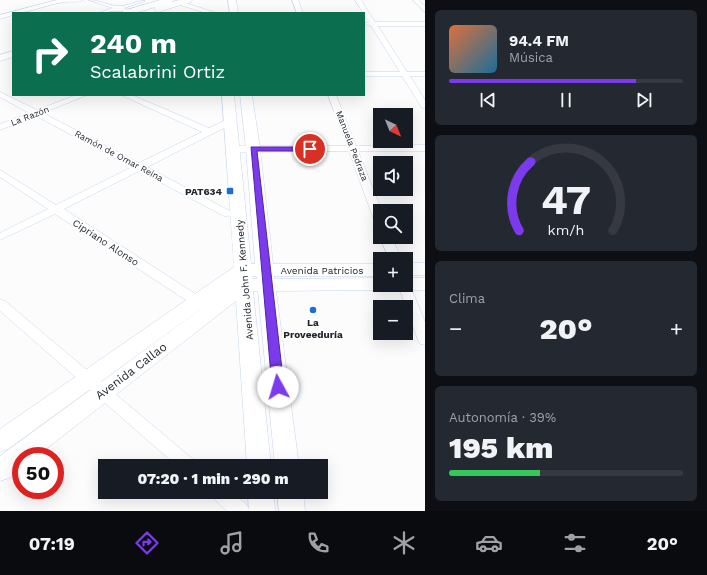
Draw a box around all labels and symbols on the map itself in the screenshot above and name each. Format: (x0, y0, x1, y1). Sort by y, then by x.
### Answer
street label: La Razón (9, 104, 51, 128)
north arrow (373, 108, 413, 148)
street label: Manuela Pedraza (334, 109, 370, 183)
street label: Ramón de Omar Reina (73, 128, 165, 184)
pin (293, 132, 327, 166)
place label: PAT634 (185, 186, 223, 197)
marker: PAT634 (225, 186, 235, 196)
street label: Cipriano Alonso (71, 217, 141, 268)
street label: Avenida John F. Kennedy (234, 218, 255, 341)
street label: Avenida Patricios (280, 265, 364, 276)
marker: La Proveeduría (308, 305, 318, 315)
place label: La Proveeduría (283, 317, 343, 340)
street label: Avenida Callao (93, 340, 169, 402)
position arrow (257, 366, 299, 408)
speed limit sign: 50 (12, 447, 64, 499)

